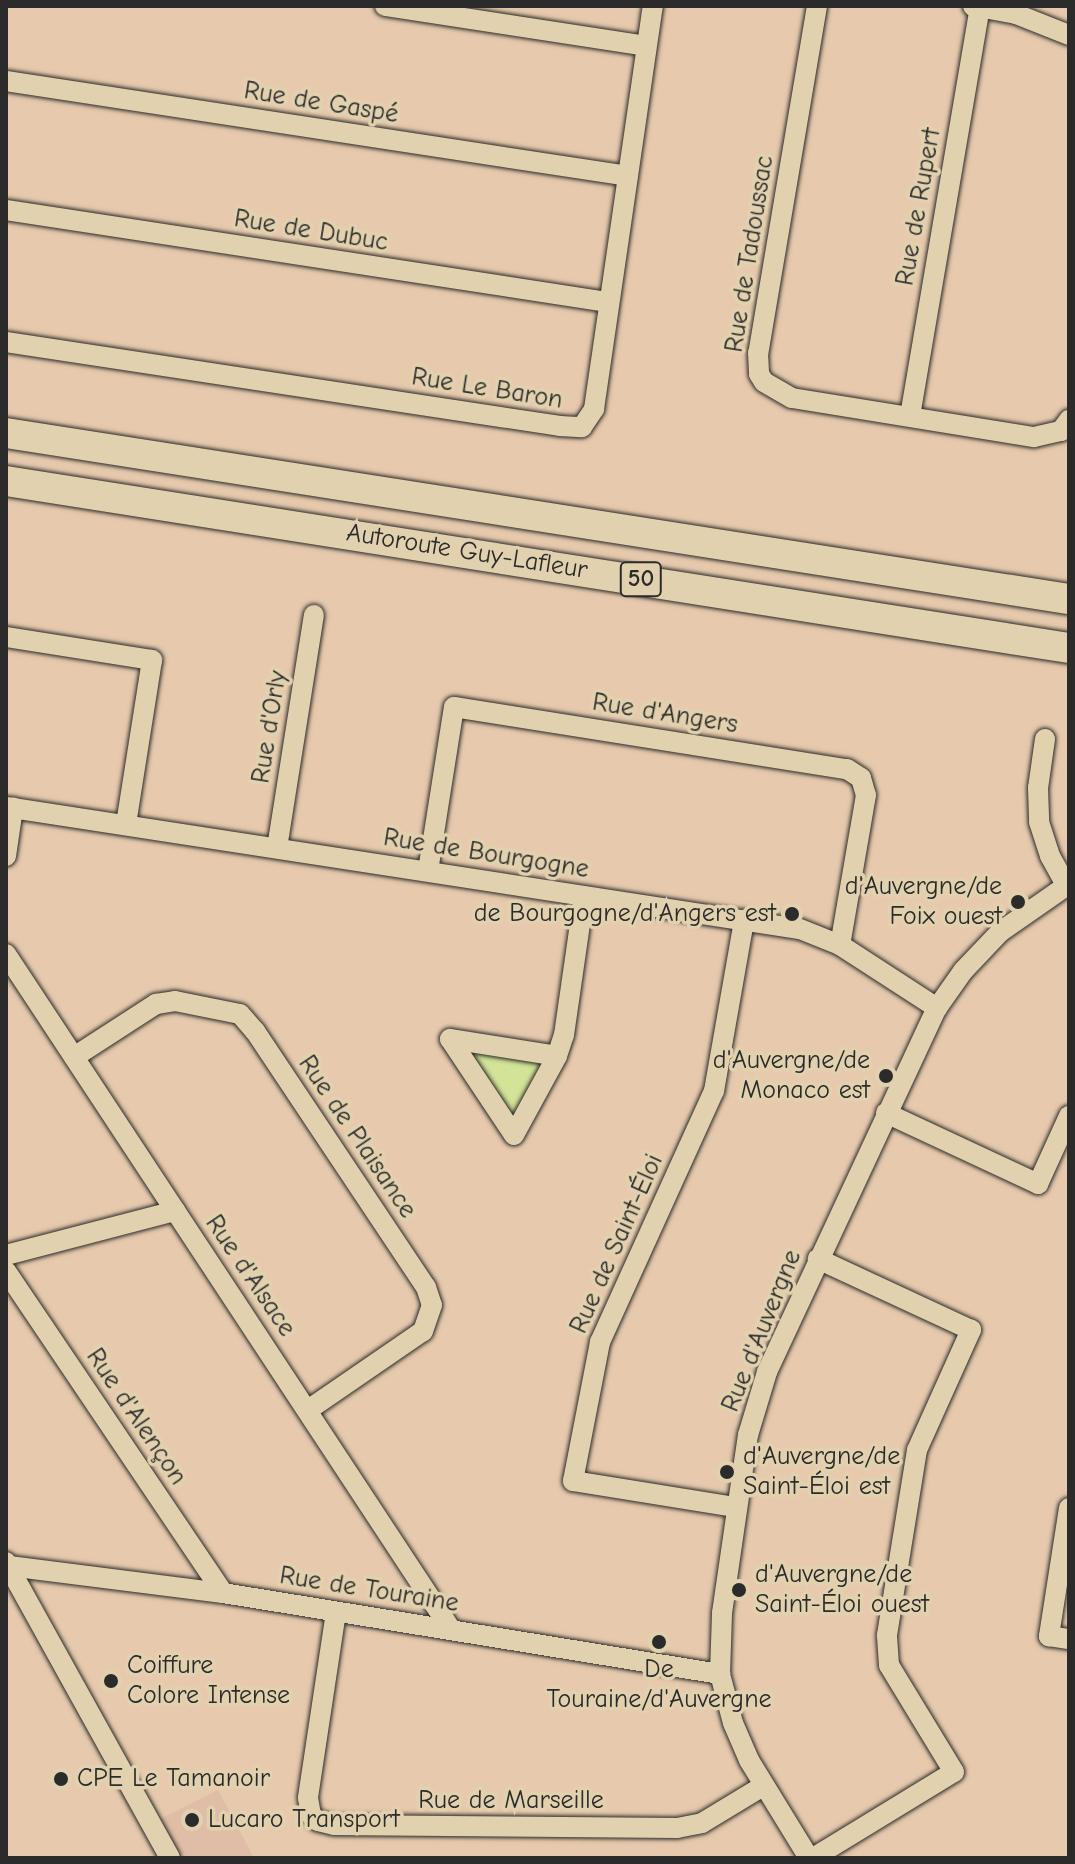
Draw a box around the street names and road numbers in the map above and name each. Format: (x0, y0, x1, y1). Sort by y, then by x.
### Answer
street label: Rue de Gaspé (242, 75, 400, 131)
street label: Rue de Rupert (890, 126, 948, 288)
street label: Rue de Tadoussac (719, 153, 781, 355)
street label: Rue de Dubuc (232, 203, 390, 259)
street label: Rue Le Baron (409, 362, 565, 416)
street label: Autoroute Guy-Lafleur (344, 518, 590, 586)
road number: 50 (619, 559, 663, 599)
street label: Rue d'Orly (246, 668, 294, 786)
street label: Rue d'Angers (590, 687, 740, 741)
street label: Rue de Bourgogne (381, 822, 591, 886)
street label: Rue de Plaisance (291, 1050, 423, 1224)
street label: Rue de Saint-Éloi (564, 1150, 670, 1338)
street label: Rue d'Alsace (198, 1209, 302, 1343)
street label: Rue d'Auvergne (715, 1245, 809, 1417)
street label: Rue d'Alençon (79, 1343, 193, 1491)
street label: Rue de Touraine (277, 1560, 461, 1620)
street label: Rue de Marseille (418, 1785, 604, 1817)

